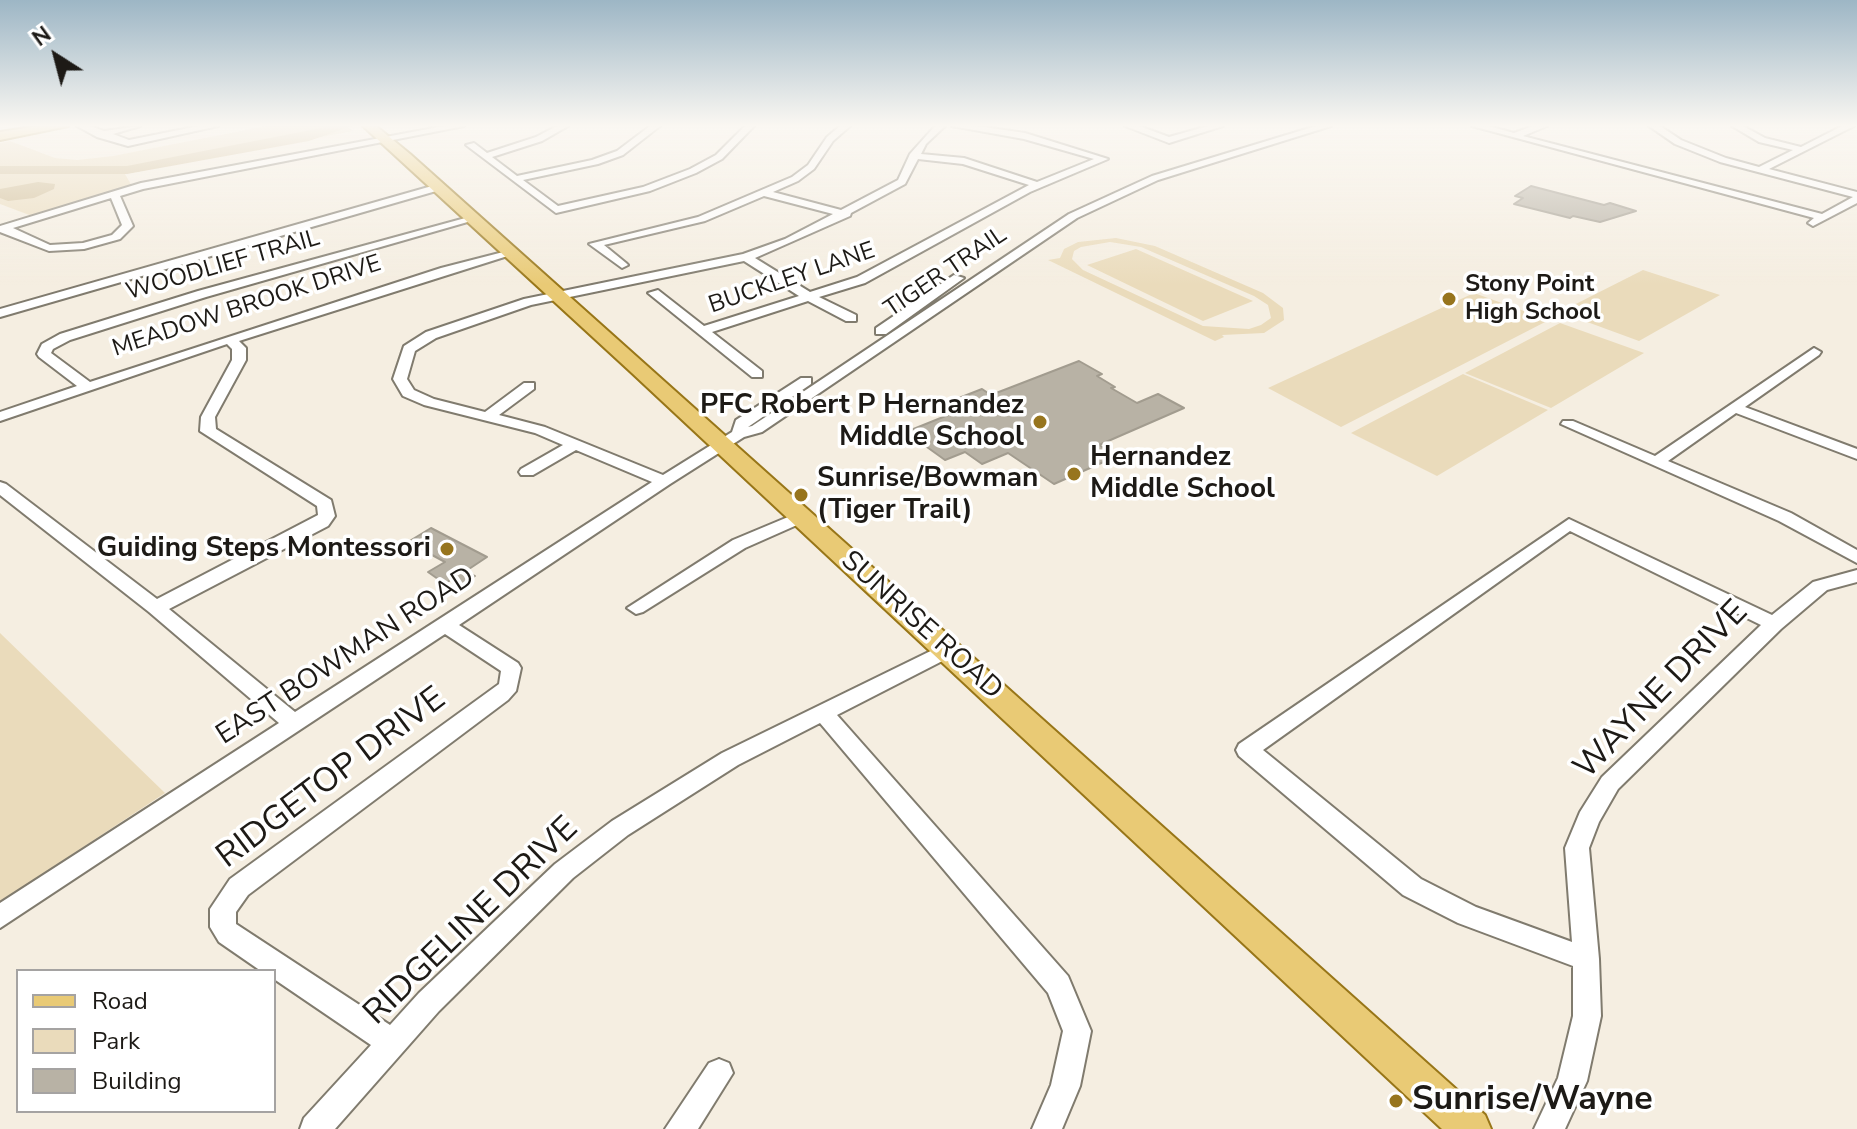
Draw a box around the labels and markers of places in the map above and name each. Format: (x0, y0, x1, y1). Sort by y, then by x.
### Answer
place label: Stony Point High School (1465, 271, 1601, 327)
marker: Stony Point High School (1440, 290, 1458, 308)
place label: PFC Robert P Hernandez Middle School (700, 389, 1024, 455)
marker: PFC Robert P Hernandez Middle School (1031, 413, 1049, 431)
place label: Hernandez Middle School (1090, 441, 1275, 507)
place label: Sunrise/Bowman (Tiger Trail) (817, 462, 1038, 528)
marker: Hernandez Middle School (1065, 465, 1083, 483)
marker: Sunrise/Bowman (Tiger Trail) (792, 486, 810, 504)
place label: Guiding Steps Montessori (97, 532, 431, 566)
marker: Guiding Steps Montessori (438, 540, 456, 558)
place label: Sunrise/Wayne (1412, 1081, 1653, 1121)
marker: Sunrise/Wayne (1387, 1092, 1405, 1110)

